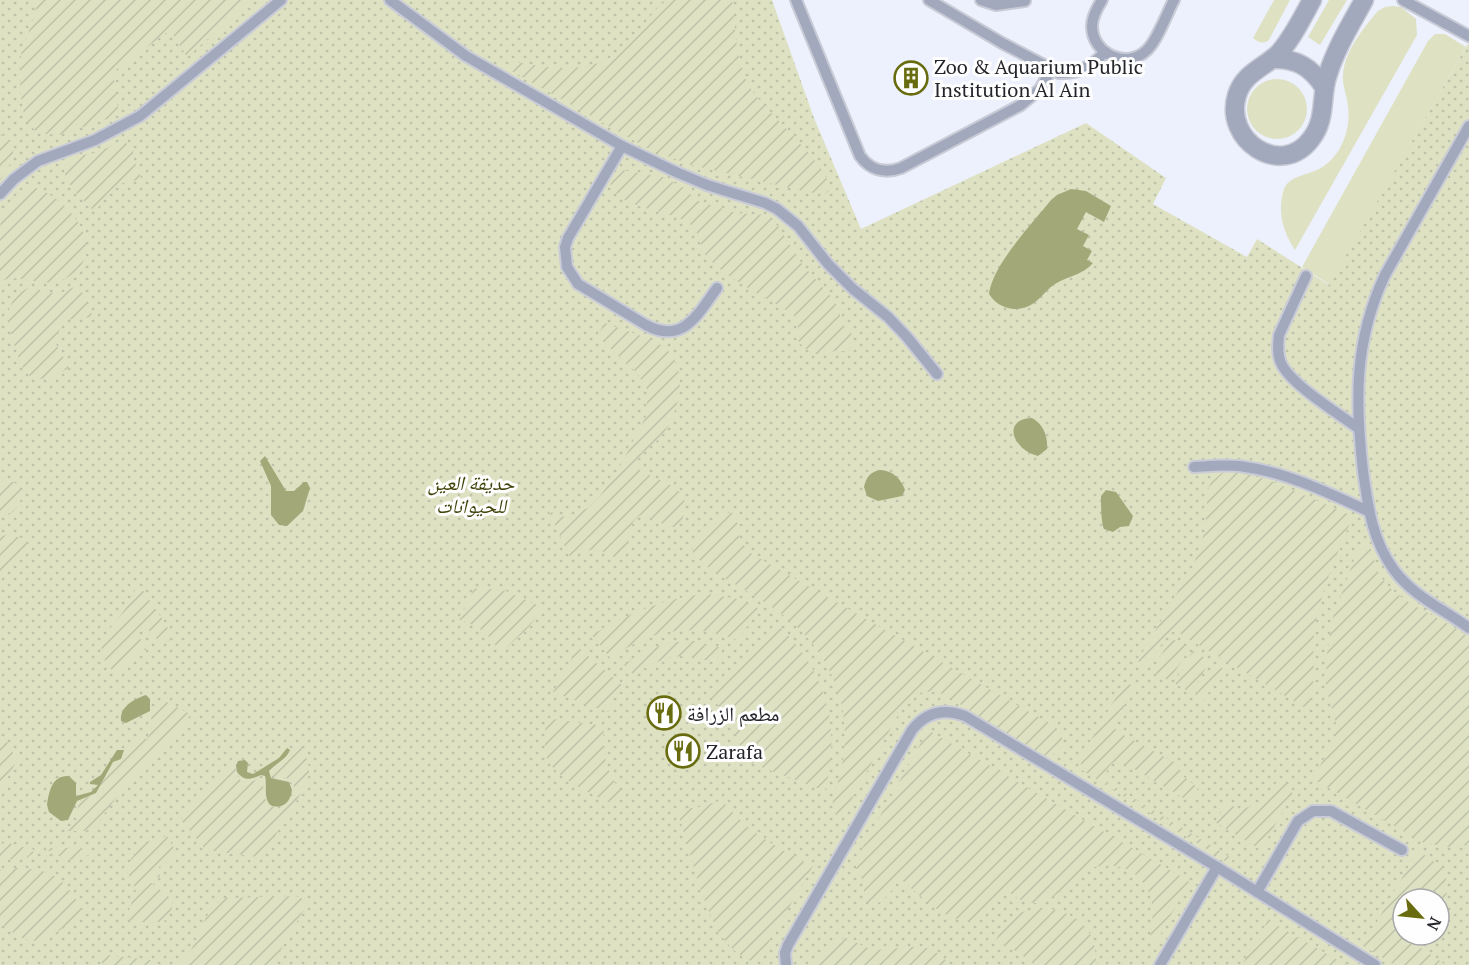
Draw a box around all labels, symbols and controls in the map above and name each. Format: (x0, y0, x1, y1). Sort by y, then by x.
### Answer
place label: Zoo & Aquarium Public Institution Al Ain (934, 53, 1143, 103)
building icon: Zoo & Aquarium Public Institution Al Ain (893, 60, 929, 96)
park label: حديقة العين للحيوانات (428, 469, 515, 519)
restaurant icon: مطعم الزرافة (646, 695, 682, 731)
place label: مطعم الزرافة (687, 700, 779, 728)
restaurant icon: Zarafa (665, 733, 701, 769)
place label: Zarafa (706, 738, 763, 765)
north arrow (1391, 887, 1451, 947)
text: N (1422, 913, 1447, 934)

